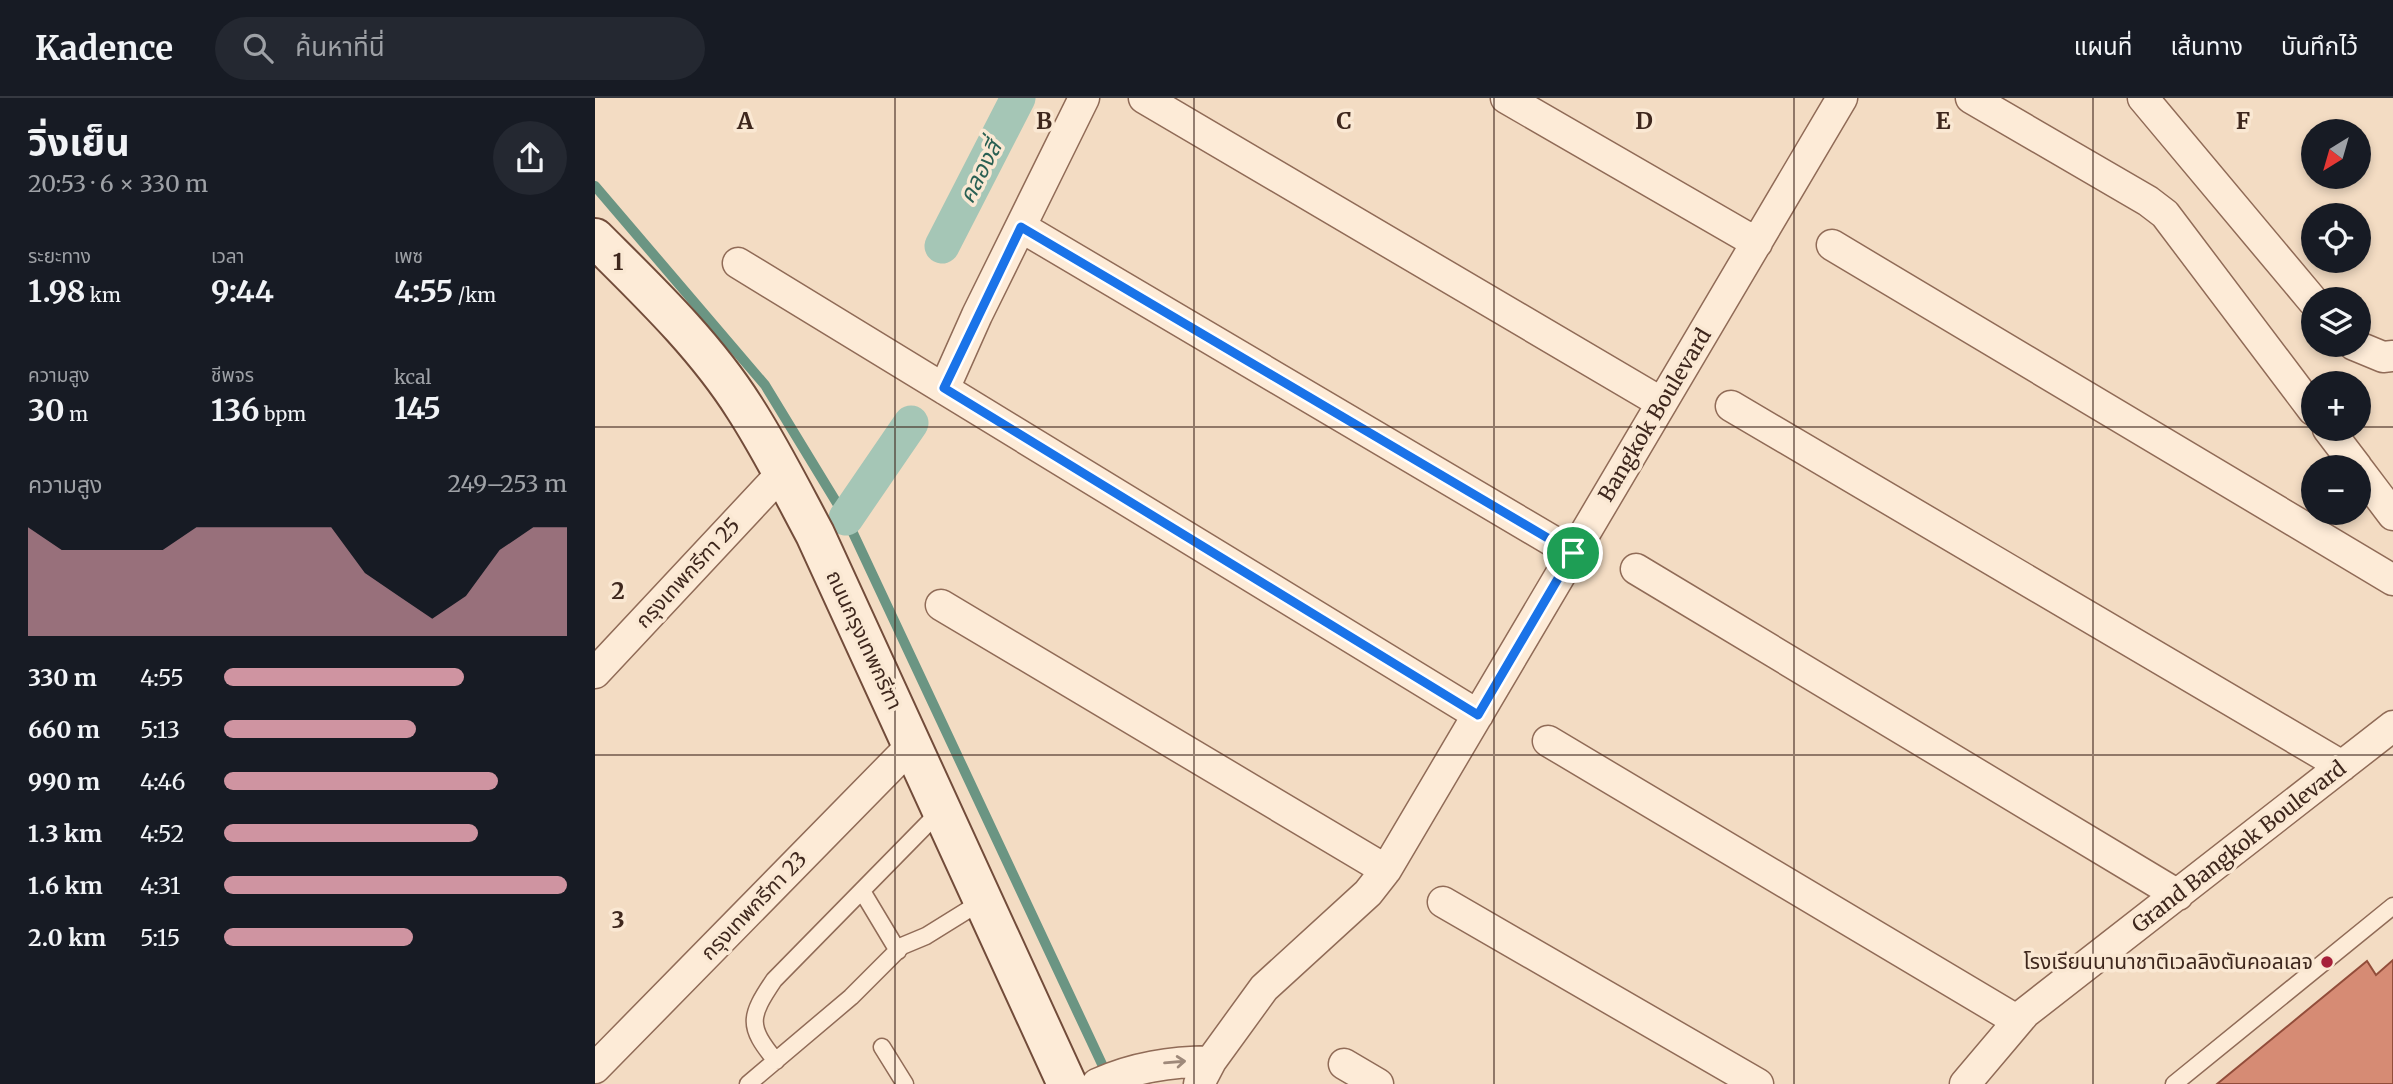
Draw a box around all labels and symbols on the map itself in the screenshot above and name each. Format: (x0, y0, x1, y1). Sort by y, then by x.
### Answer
text: A (736, 106, 754, 135)
text: B (1036, 106, 1052, 135)
text: C (1336, 106, 1352, 135)
text: D (1635, 106, 1653, 135)
text: E (1935, 106, 1951, 135)
text: F (2236, 106, 2250, 135)
north arrow (2301, 119, 2371, 189)
water label: คลองสี่ (951, 132, 1009, 208)
text: 1 (613, 247, 624, 276)
street label: Bangkok Boulevard (1592, 323, 1717, 506)
street label: กรุงเทพกรีฑา 25 (630, 512, 746, 633)
pin (1543, 523, 1603, 583)
street label: ถนนกรุงเทพกรีฑา (820, 566, 909, 714)
text: 2 (611, 576, 625, 605)
street label: Grand Bangkok Boulevard (2126, 754, 2351, 939)
street label: กรุงเทพกรีฑา 23 (695, 846, 812, 966)
text: 3 (611, 905, 625, 934)
place label: โรงเรียนนานาชาติเวลลิงตันคอลเลจ (2024, 948, 2313, 975)
marker: โรงเรียนนานาชาติเวลลิงตันคอลเลจ (2319, 954, 2335, 970)
one-way arrow (1164, 1055, 1186, 1068)

